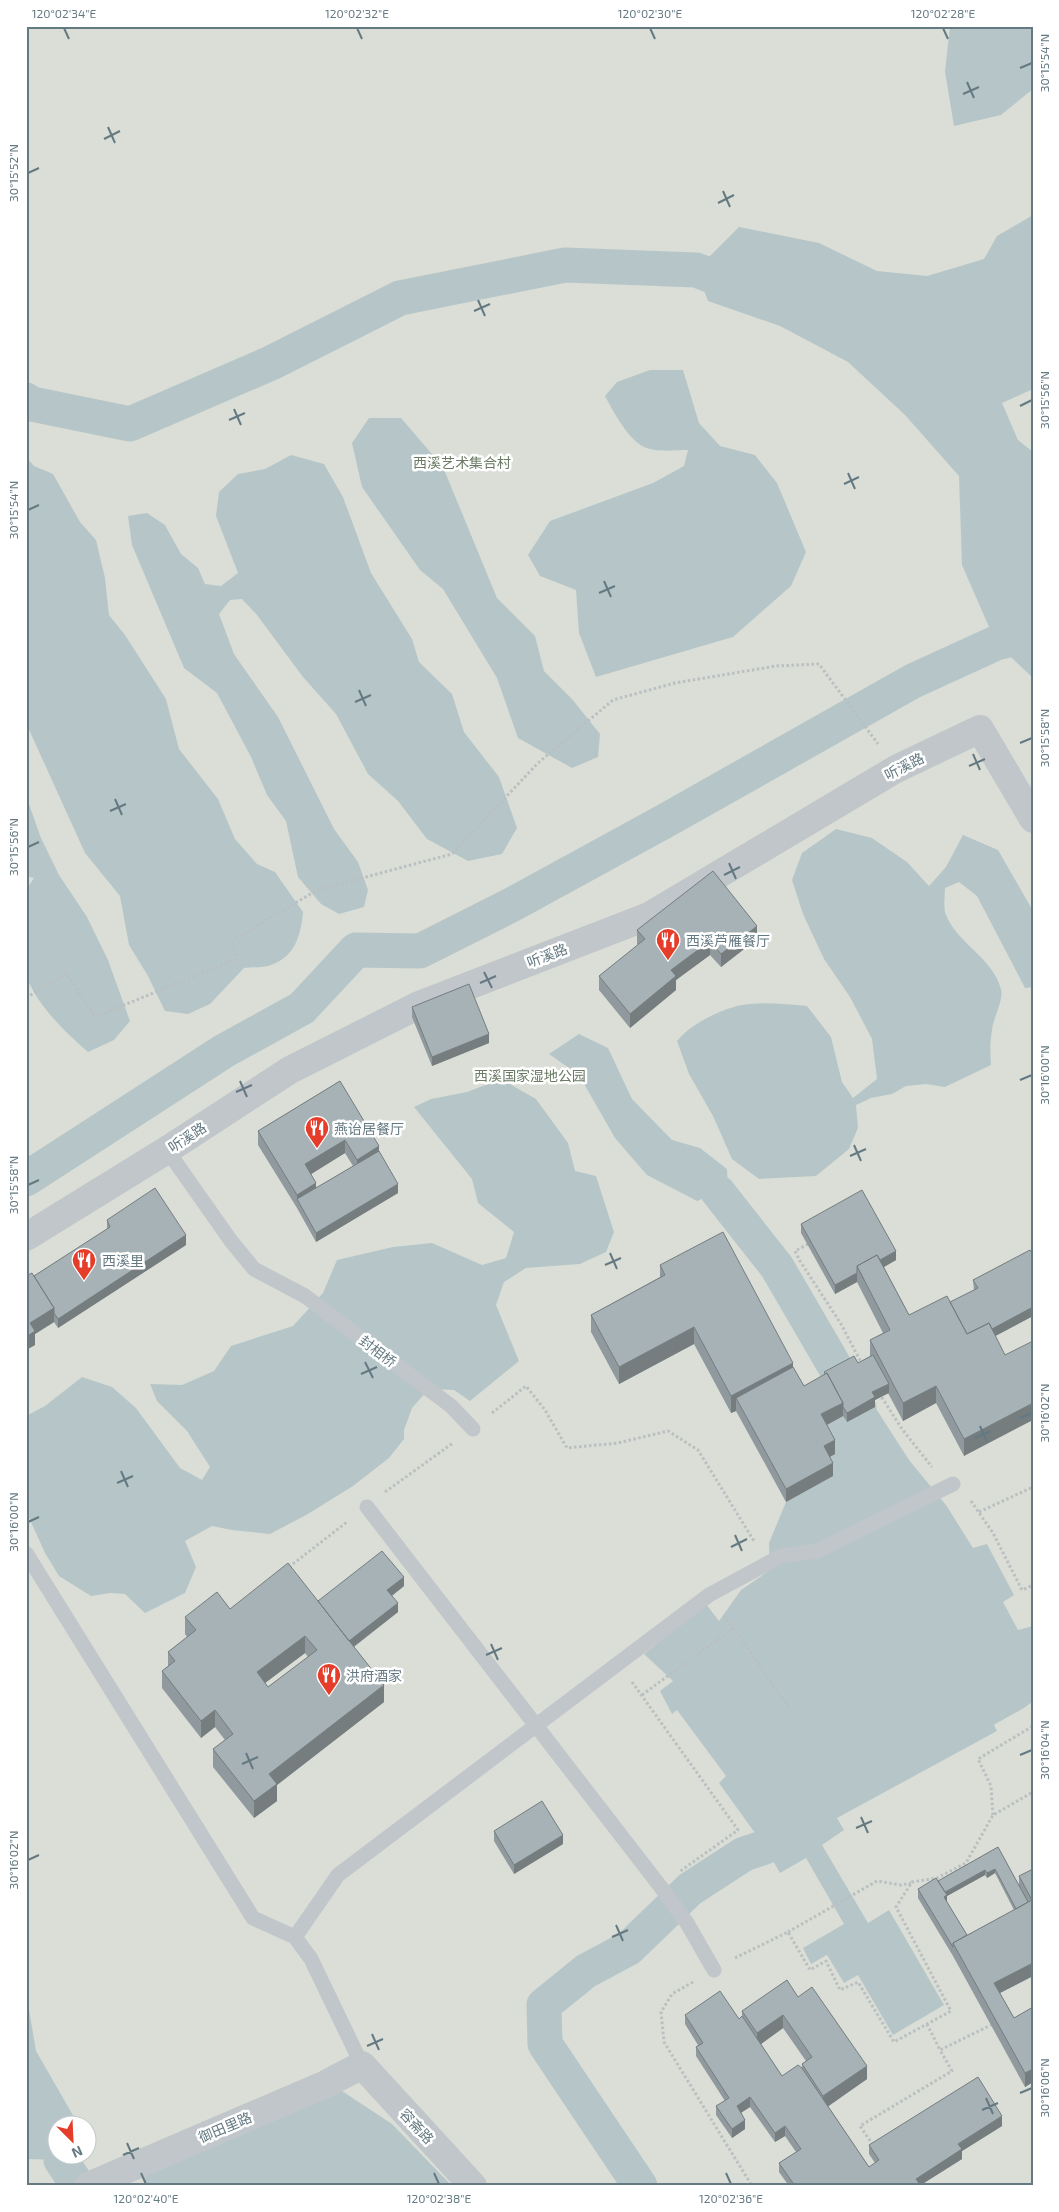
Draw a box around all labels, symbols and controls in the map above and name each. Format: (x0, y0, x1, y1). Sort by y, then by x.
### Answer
text: 120°02'34"E (32, 6, 97, 20)
text: 120°02'32"E (325, 6, 389, 20)
text: 120°02'30"E (618, 6, 683, 20)
text: 120°02'28"E (911, 6, 976, 20)
text: 30°15'54"N (1037, 34, 1051, 92)
text: 30°15'52"N (6, 144, 20, 202)
text: 30°15'56"N (1037, 371, 1051, 429)
park label: 西溪艺术集合村 (413, 454, 511, 471)
text: 30°15'54"N (6, 481, 20, 539)
text: 30°15'58"N (1037, 709, 1051, 767)
street label: 听溪路 (881, 749, 927, 783)
text: 30°15'56"N (6, 818, 20, 876)
restaurant icon: 西溪芦雁餐厅 (655, 927, 681, 961)
place label: 西溪芦雁餐厅 (686, 932, 770, 949)
street label: 听溪路 (524, 940, 570, 970)
text: 30°16'00"N (1037, 1045, 1051, 1105)
park label: 西溪国家湿地公园 (474, 1067, 586, 1084)
restaurant icon: 燕诒居餐厅 (304, 1115, 330, 1149)
street label: 听溪路 (165, 1118, 209, 1156)
place label: 燕诒居餐厅 (334, 1120, 404, 1137)
text: 30°15'58"N (6, 1156, 20, 1214)
restaurant icon: 西溪里 (71, 1247, 97, 1281)
place label: 西溪里 (102, 1252, 144, 1269)
street label: 封相桥 (356, 1332, 400, 1370)
text: 30°16'02"N (1037, 1383, 1051, 1443)
text: 30°16'00"N (6, 1492, 20, 1552)
restaurant icon: 洪府酒家 (316, 1662, 342, 1696)
place label: 洪府酒家 (346, 1667, 402, 1684)
text: 30°16'04"N (1037, 1720, 1051, 1780)
text: 30°16'02"N (6, 1830, 20, 1890)
text: 30°16'06"N (1037, 2058, 1051, 2118)
street label: 容斋路 (396, 2105, 438, 2147)
street label: 御田里路 (196, 2108, 254, 2146)
north arrow (48, 2114, 98, 2164)
text: N (69, 2143, 86, 2162)
text: 120°02'40"E (114, 2191, 179, 2205)
text: 120°02'38"E (407, 2191, 472, 2205)
text: 120°02'36"E (699, 2191, 763, 2205)

